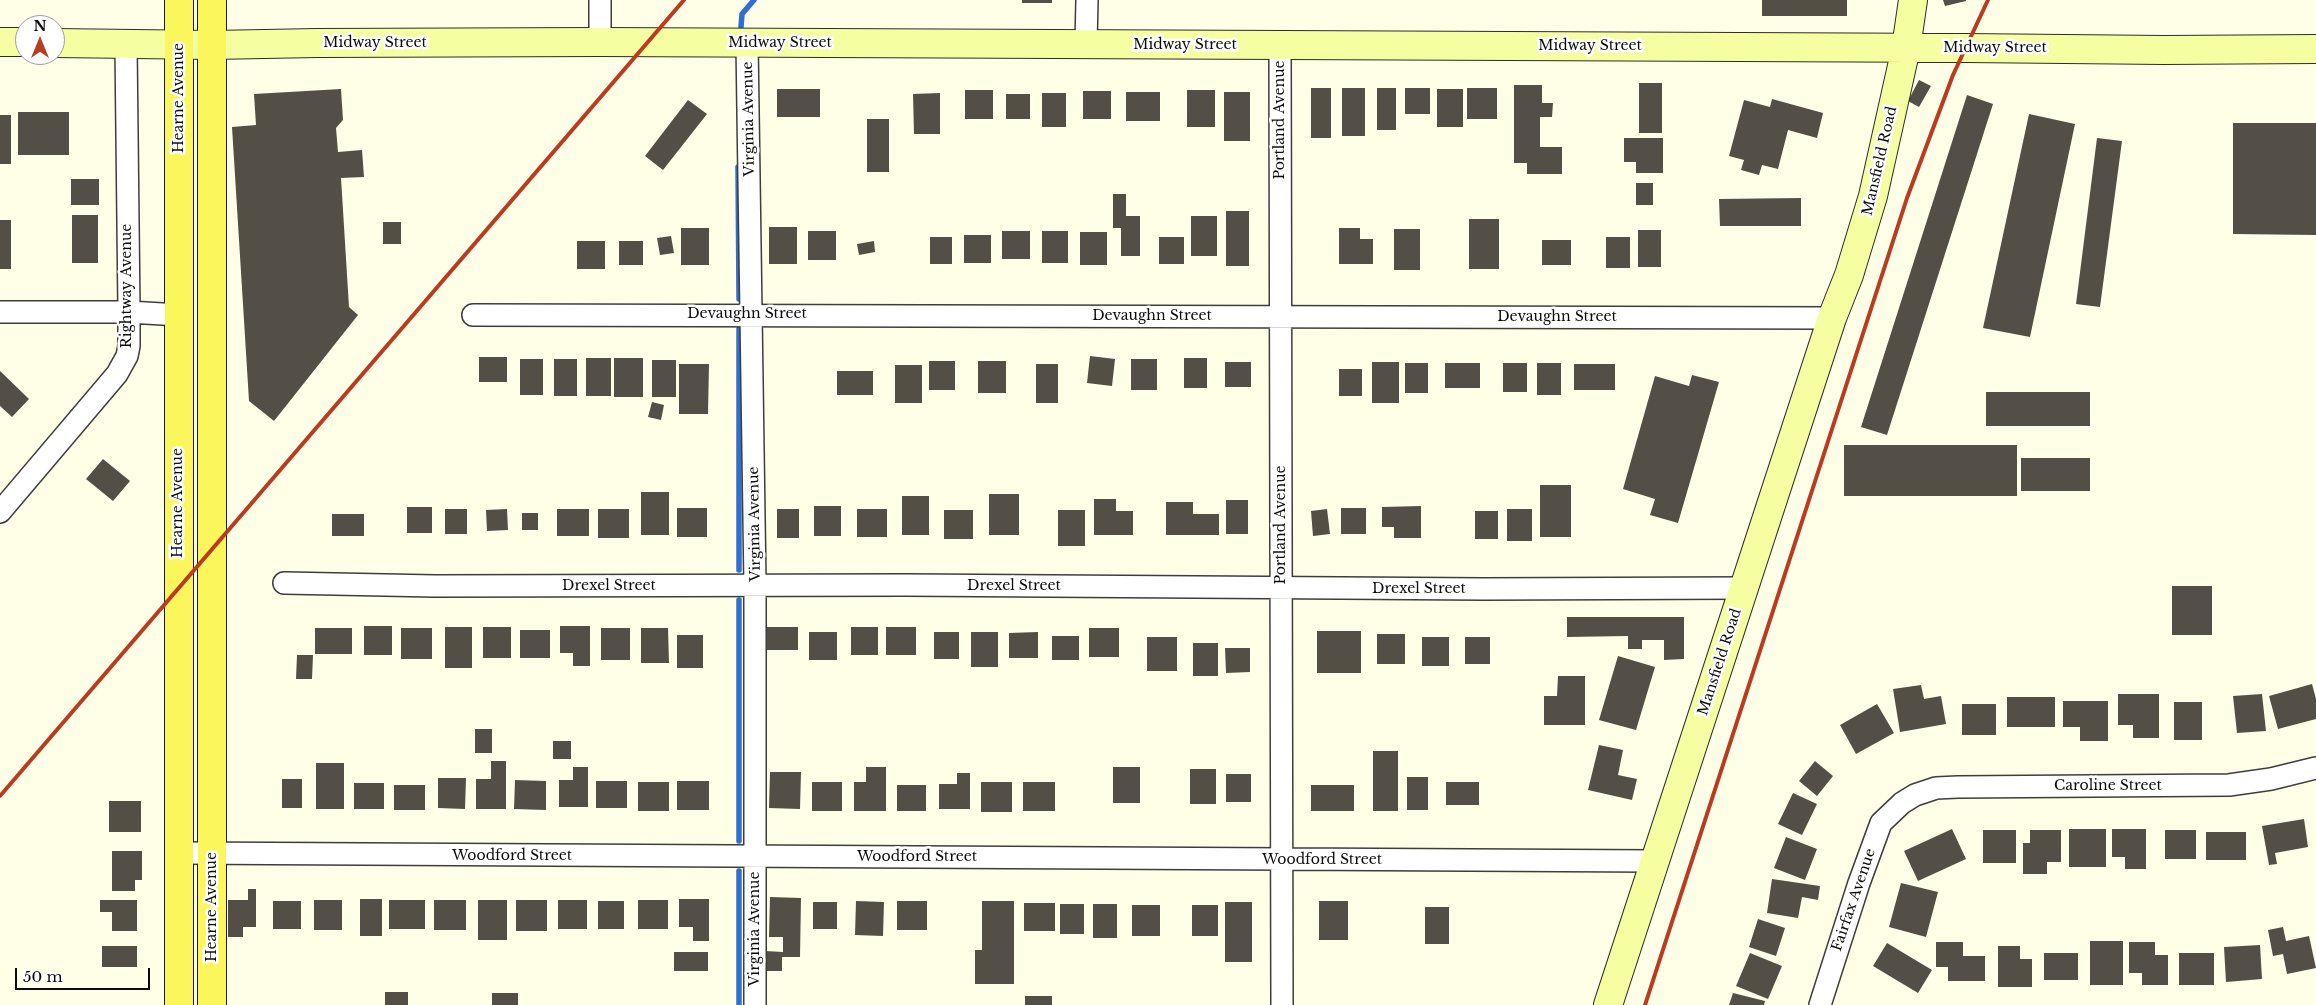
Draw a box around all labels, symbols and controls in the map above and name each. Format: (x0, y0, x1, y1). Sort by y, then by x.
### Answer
north arrow (15, 15, 65, 65)
text: N (33, 17, 47, 35)
street label: Midway Street (323, 35, 427, 51)
street label: Midway Street (728, 35, 832, 51)
street label: Midway Street (1133, 37, 1237, 53)
street label: Midway Street (1538, 38, 1642, 54)
street label: Midway Street (1943, 40, 2047, 56)
street label: Hearne Avenue (171, 43, 187, 153)
street label: Portland Avenue (1272, 60, 1288, 180)
street label: Virginia Avenue (740, 61, 758, 177)
street label: Mansfield Road (1859, 105, 1901, 217)
street label: Rightway Avenue (119, 224, 135, 348)
street label: Devaughn Street (687, 306, 807, 322)
street label: Devaughn Street (1092, 308, 1212, 324)
street label: Devaughn Street (1497, 309, 1617, 325)
street label: Hearne Avenue (170, 448, 186, 558)
street label: Portland Avenue (1273, 465, 1289, 585)
street label: Virginia Avenue (746, 466, 764, 582)
street label: Drexel Street (562, 578, 656, 594)
street label: Drexel Street (967, 578, 1061, 594)
street label: Drexel Street (1372, 581, 1466, 597)
street label: Mansfield Road (1695, 606, 1745, 718)
street label: Caroline Street (2054, 778, 2162, 794)
street label: Fairfax Avenue (1829, 846, 1879, 954)
street label: Woodford Street (452, 848, 572, 864)
street label: Woodford Street (857, 849, 977, 865)
street label: Hearne Avenue (204, 852, 220, 962)
street label: Woodford Street (1262, 852, 1382, 868)
street label: Virginia Avenue (747, 872, 763, 986)
scale bar (18, 958, 152, 990)
text: 50 m (23, 967, 63, 986)

